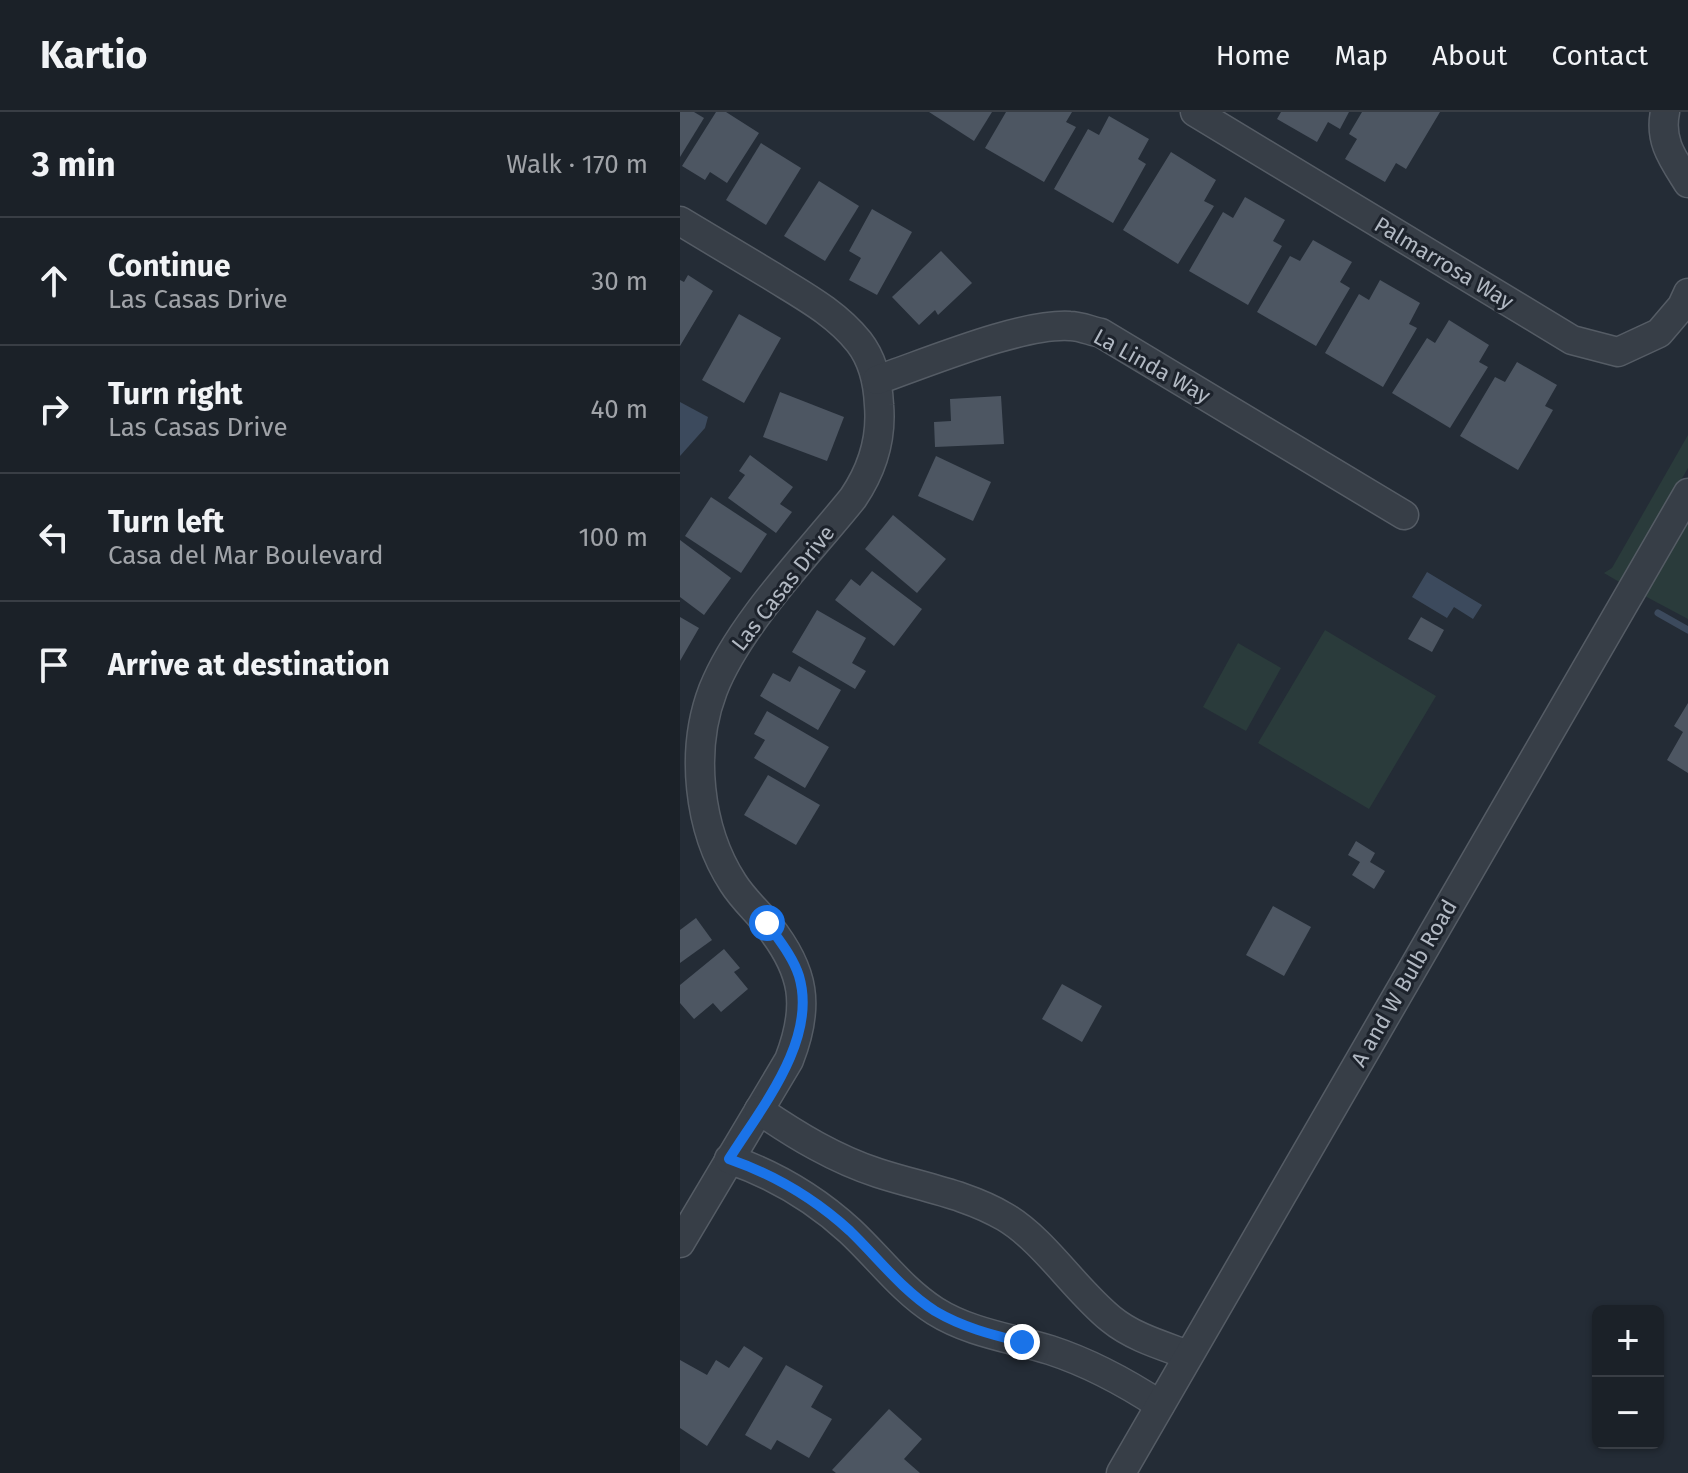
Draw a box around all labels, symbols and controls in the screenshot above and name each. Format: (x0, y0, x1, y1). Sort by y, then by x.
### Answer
text: Kartio (40, 32, 147, 78)
text: Home (1216, 39, 1290, 72)
text: Map (1334, 39, 1388, 72)
text: About (1432, 39, 1507, 72)
text: Contact (1551, 39, 1648, 72)
text: 3 min (32, 144, 116, 185)
text: Walk · 170 m (506, 149, 648, 180)
street label: Palmarrosa Way (1370, 211, 1519, 315)
text: Continue (108, 248, 231, 284)
icon: ahead (32, 259, 76, 303)
text: 30 m (591, 266, 648, 297)
text: Las Casas Drive (108, 284, 288, 315)
street label: La Linda Way (1089, 323, 1215, 409)
text: Turn right (108, 376, 243, 412)
icon: right (32, 387, 76, 431)
text: 40 m (590, 394, 648, 425)
text: Las Casas Drive (108, 412, 288, 443)
text: Turn left (108, 504, 224, 540)
icon: left (32, 515, 76, 559)
street label: Las Casas Drive (726, 520, 840, 656)
text: 100 m (579, 522, 648, 553)
text: Casa del Mar Boulevard (108, 540, 384, 571)
icon: arrive (32, 643, 76, 687)
text: Arrive at destination (108, 647, 390, 683)
street label: A and W Bulb Road (1345, 895, 1463, 1071)
route start (749, 905, 785, 941)
map controls (1592, 1305, 1664, 1449)
button: + (1592, 1305, 1664, 1377)
route end (1004, 1324, 1040, 1360)
button: − (1592, 1377, 1664, 1449)

